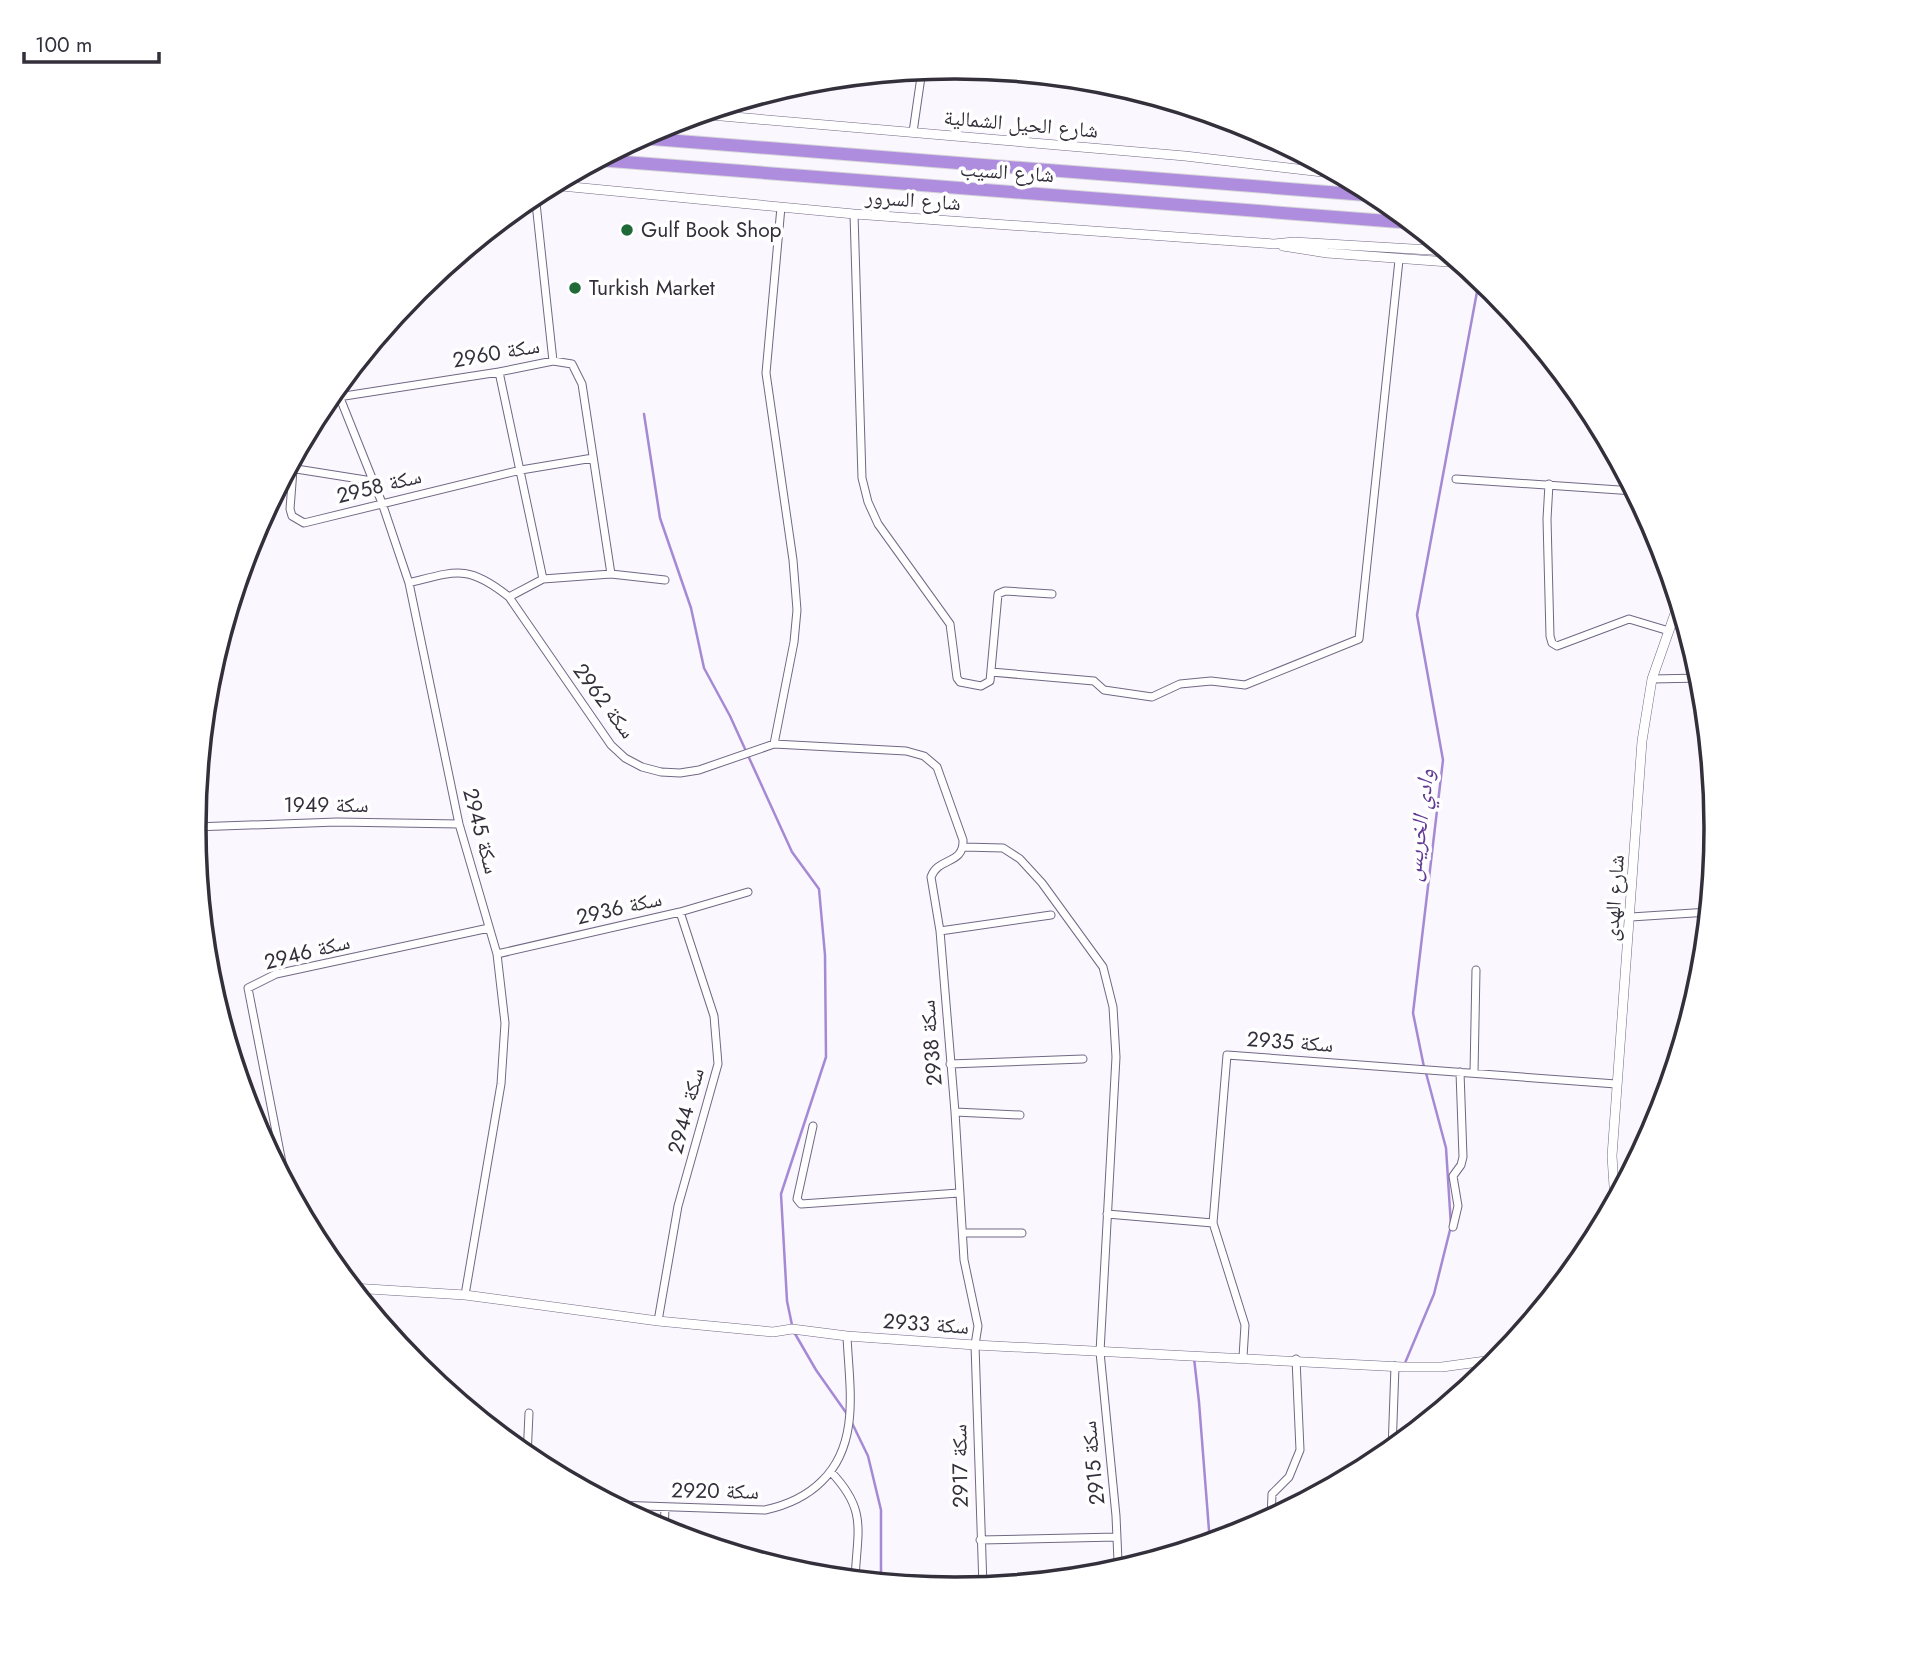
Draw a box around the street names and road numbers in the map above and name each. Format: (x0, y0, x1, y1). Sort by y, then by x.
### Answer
street label: شارع الحيل الشمالية (943, 102, 1099, 146)
street label: شارع السيب (959, 154, 1055, 190)
street label: شارع السرور (863, 182, 962, 218)
street label: سكة 2960 (450, 331, 542, 375)
street label: سكة 2958 (333, 461, 425, 511)
street label: سكة 2962 (566, 657, 642, 745)
street label: سكة 2945 (455, 785, 507, 877)
street label: سكة 1949 (283, 790, 369, 820)
street label: شارع الهدى (1596, 854, 1632, 942)
street label: سكة 2936 (573, 884, 665, 932)
street label: سكة 2946 (261, 927, 353, 977)
street label: سكة 2938 (912, 999, 950, 1087)
street label: سكة 2935 (1246, 1024, 1334, 1060)
street label: سكة 2944 (660, 1065, 712, 1157)
street label: سكة 2933 (882, 1306, 970, 1342)
street label: سكة 2915 (1074, 1419, 1112, 1507)
street label: سكة 2917 (944, 1424, 976, 1508)
street label: سكة 2920 (671, 1475, 759, 1507)

